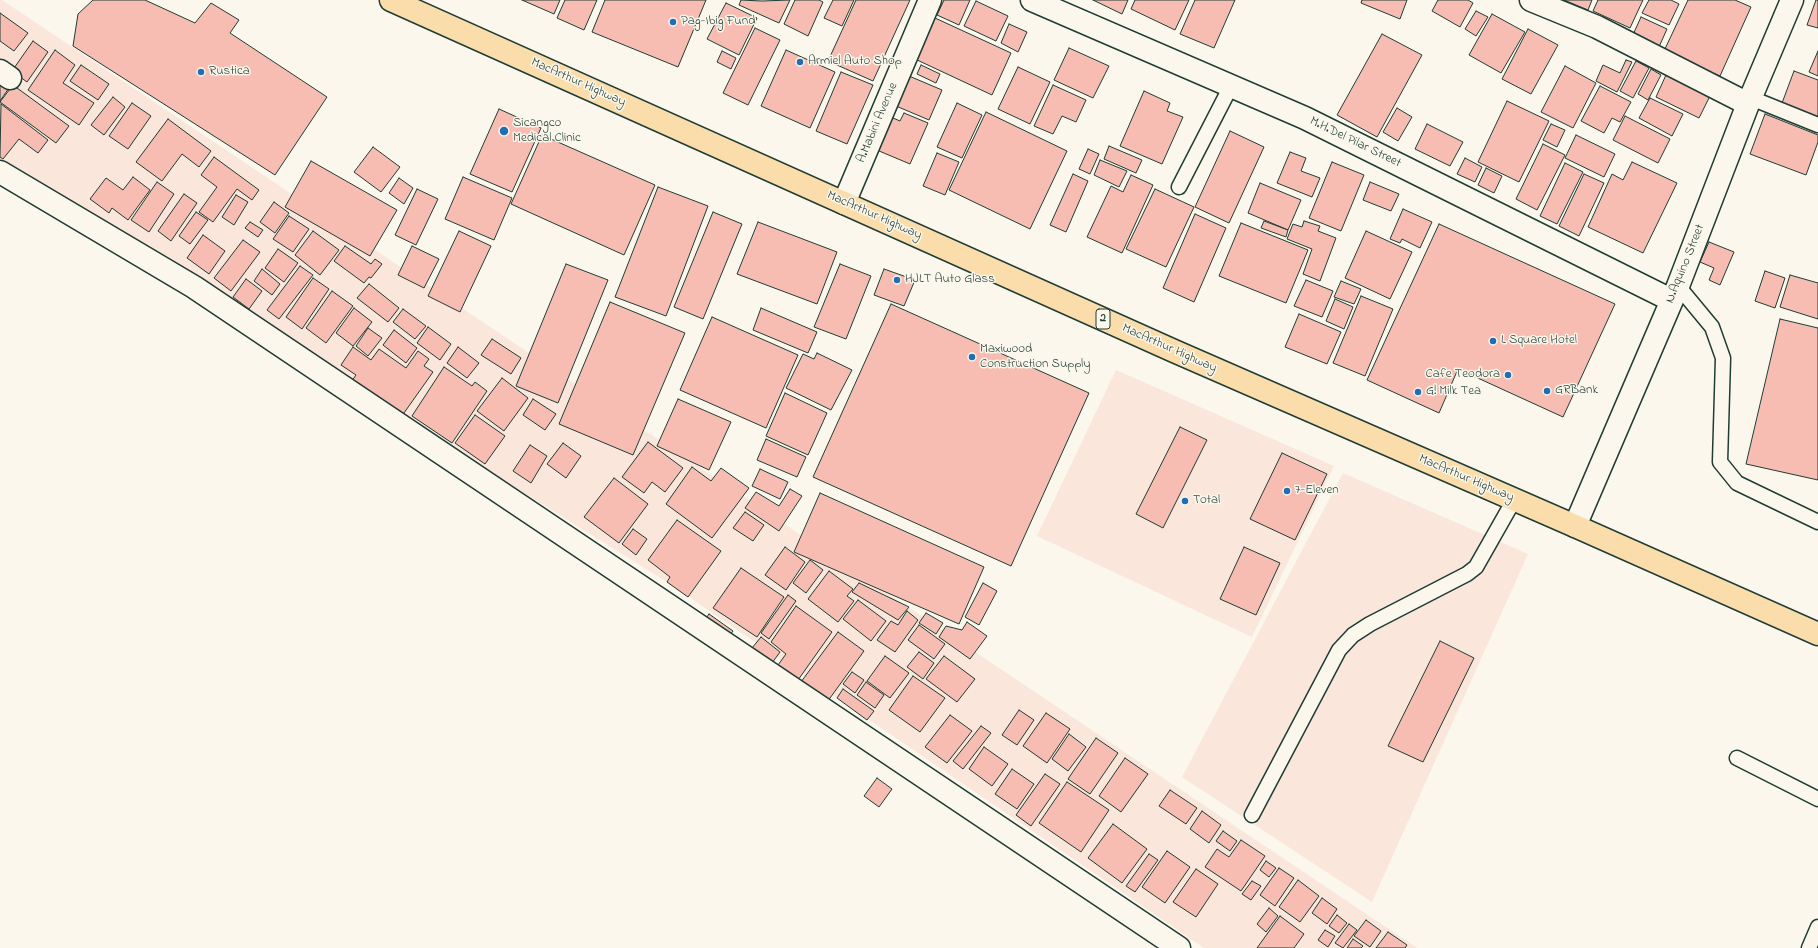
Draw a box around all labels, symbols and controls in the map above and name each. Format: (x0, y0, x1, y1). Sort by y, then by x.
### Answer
place label: Pag-Ibig Fund (681, 14, 755, 30)
marker: Pag-Ibig Fund (668, 17, 678, 27)
place label: Armiel Auto Shop (808, 54, 902, 70)
street label: MacArthur Highway (528, 55, 628, 111)
marker: Armiel Auto Shop (795, 57, 805, 67)
place label: Rustica (209, 64, 250, 80)
marker: Rustica (196, 67, 206, 77)
street label: A.Mabini Avenue (854, 81, 902, 165)
street label: M.H.Del Pilar Street (1307, 114, 1403, 172)
place label: Sicangco Medical Clinic (513, 116, 581, 147)
marker: Sicangco Medical Clinic (498, 125, 510, 137)
street label: MacArthur Highway (824, 188, 924, 244)
street label: N.Aquino Street (1663, 222, 1709, 306)
place label: HJLT Auto Glass (905, 272, 995, 288)
marker: HJLT Auto Glass (892, 275, 902, 285)
road number: 2 (1096, 309, 1110, 329)
street label: MacArthur Highway (1119, 321, 1219, 377)
place label: L Square Hotel (1501, 333, 1577, 349)
marker: L Square Hotel (1488, 336, 1498, 346)
place label: Maxiwood Construction Supply (980, 342, 1091, 373)
marker: Maxiwood Construction Supply (967, 352, 977, 362)
place label: Cafe Teodora (1426, 367, 1500, 383)
marker: Cafe Teodora (1503, 370, 1513, 380)
place label: GRBank (1555, 383, 1598, 399)
place label: G! Milk Tea (1426, 384, 1481, 400)
marker: GRBank (1542, 386, 1552, 396)
marker: G! Milk Tea (1413, 387, 1423, 397)
street label: MacArthur Highway (1416, 452, 1516, 506)
place label: 7-Eleven (1295, 483, 1339, 499)
marker: 7-Eleven (1282, 486, 1292, 496)
place label: Total (1193, 493, 1220, 509)
marker: Total (1180, 496, 1190, 506)

